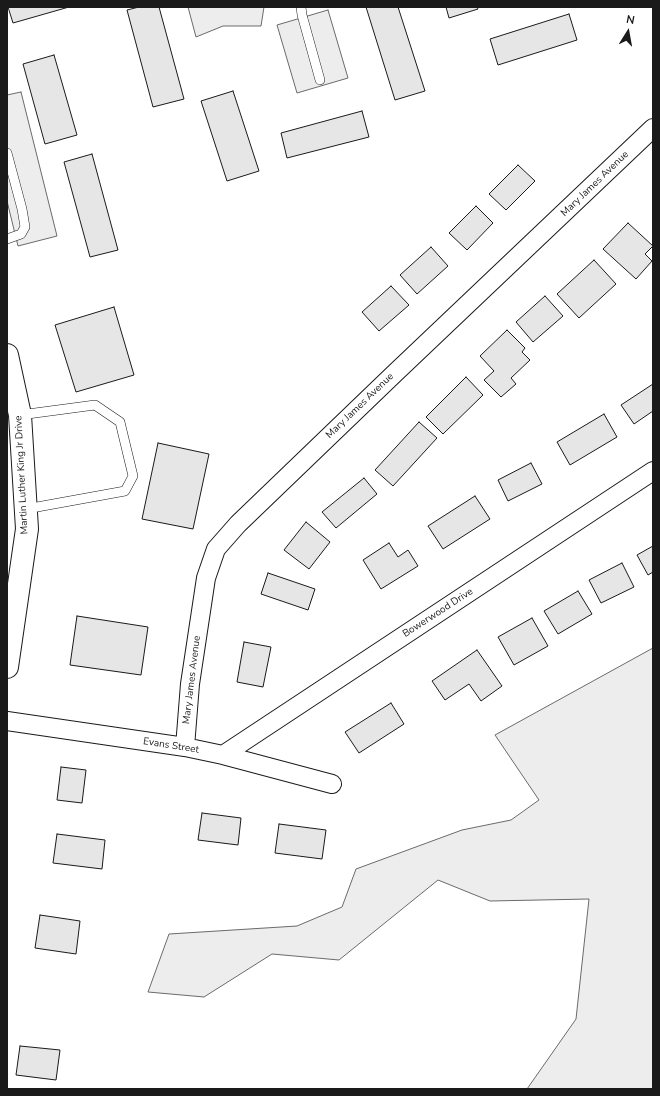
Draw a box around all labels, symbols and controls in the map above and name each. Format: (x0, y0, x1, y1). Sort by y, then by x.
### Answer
north arrow (608, 12, 648, 52)
text: N (625, 12, 636, 28)
street label: Mary James Avenue (559, 149, 631, 219)
street label: Mary James Avenue (324, 371, 396, 441)
street label: Martin Luther King Jr Drive (13, 415, 31, 535)
street label: Bowerwood Drive (401, 586, 475, 640)
street label: Mary James Avenue (181, 635, 203, 725)
street label: Evans Street (142, 736, 200, 756)

